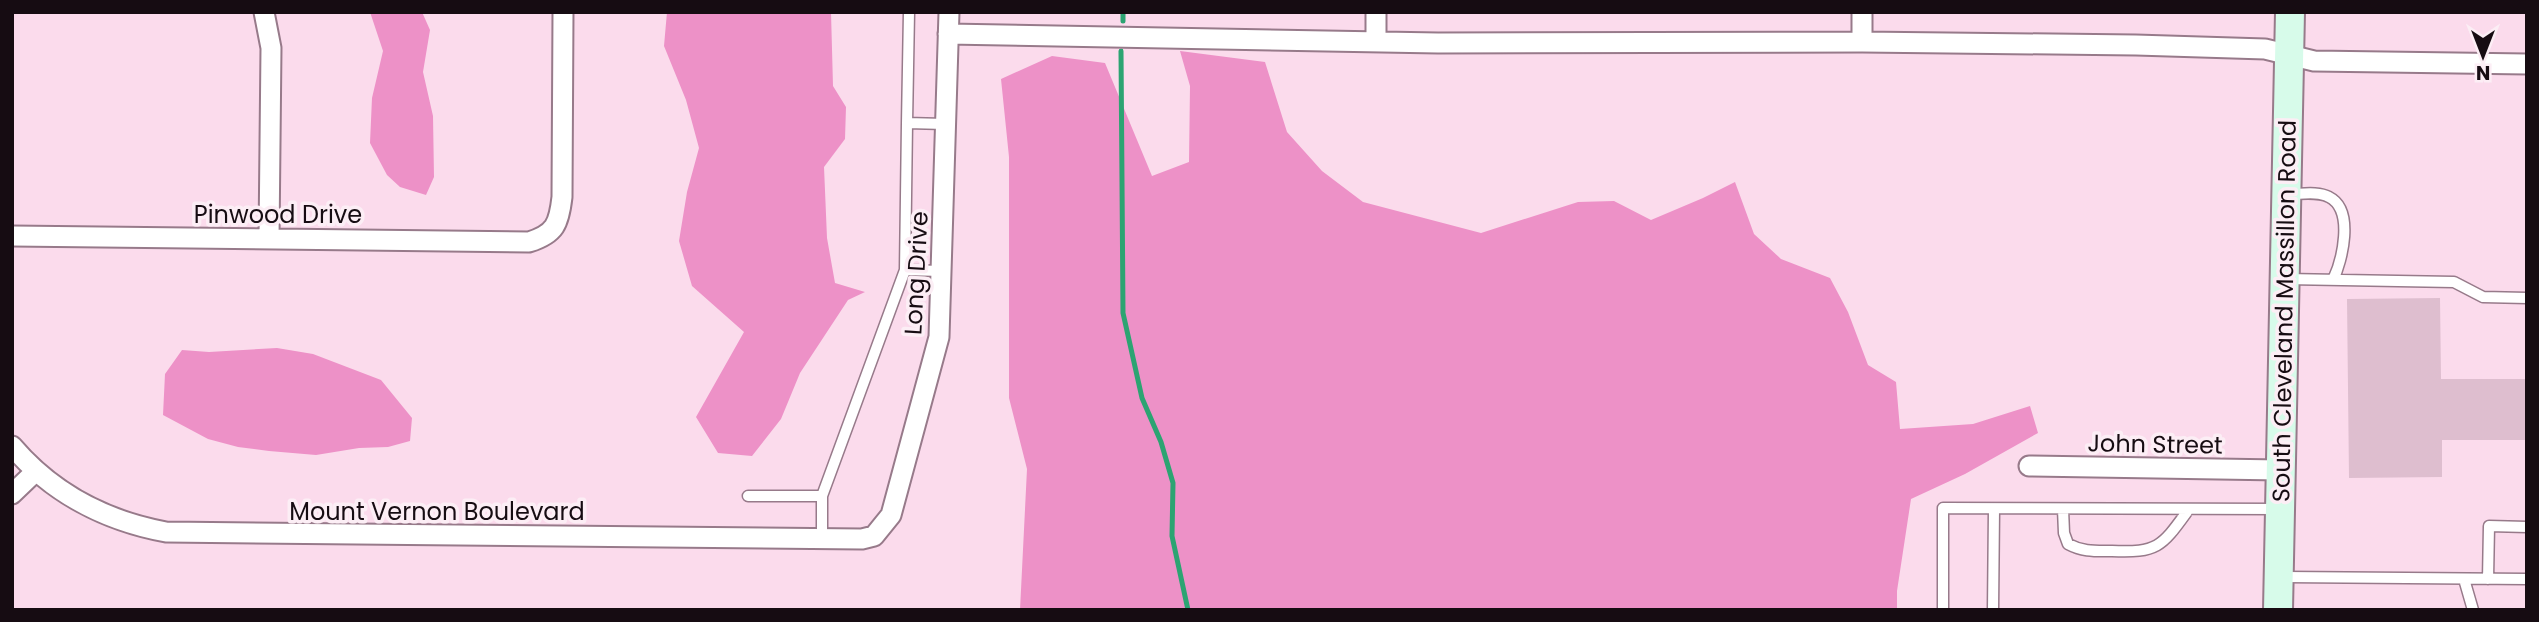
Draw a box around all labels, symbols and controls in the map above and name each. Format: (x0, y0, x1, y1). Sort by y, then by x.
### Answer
north arrow (2448, 21, 2518, 91)
text: N (2476, 59, 2490, 86)
street label: South Cleveland Massillon Road (2264, 120, 2304, 502)
street label: Pinwood Drive (194, 198, 362, 231)
street label: Long Drive (896, 210, 936, 336)
street label: John Street (2087, 426, 2223, 462)
street label: Mount Vernon Boulevard (289, 495, 585, 528)

